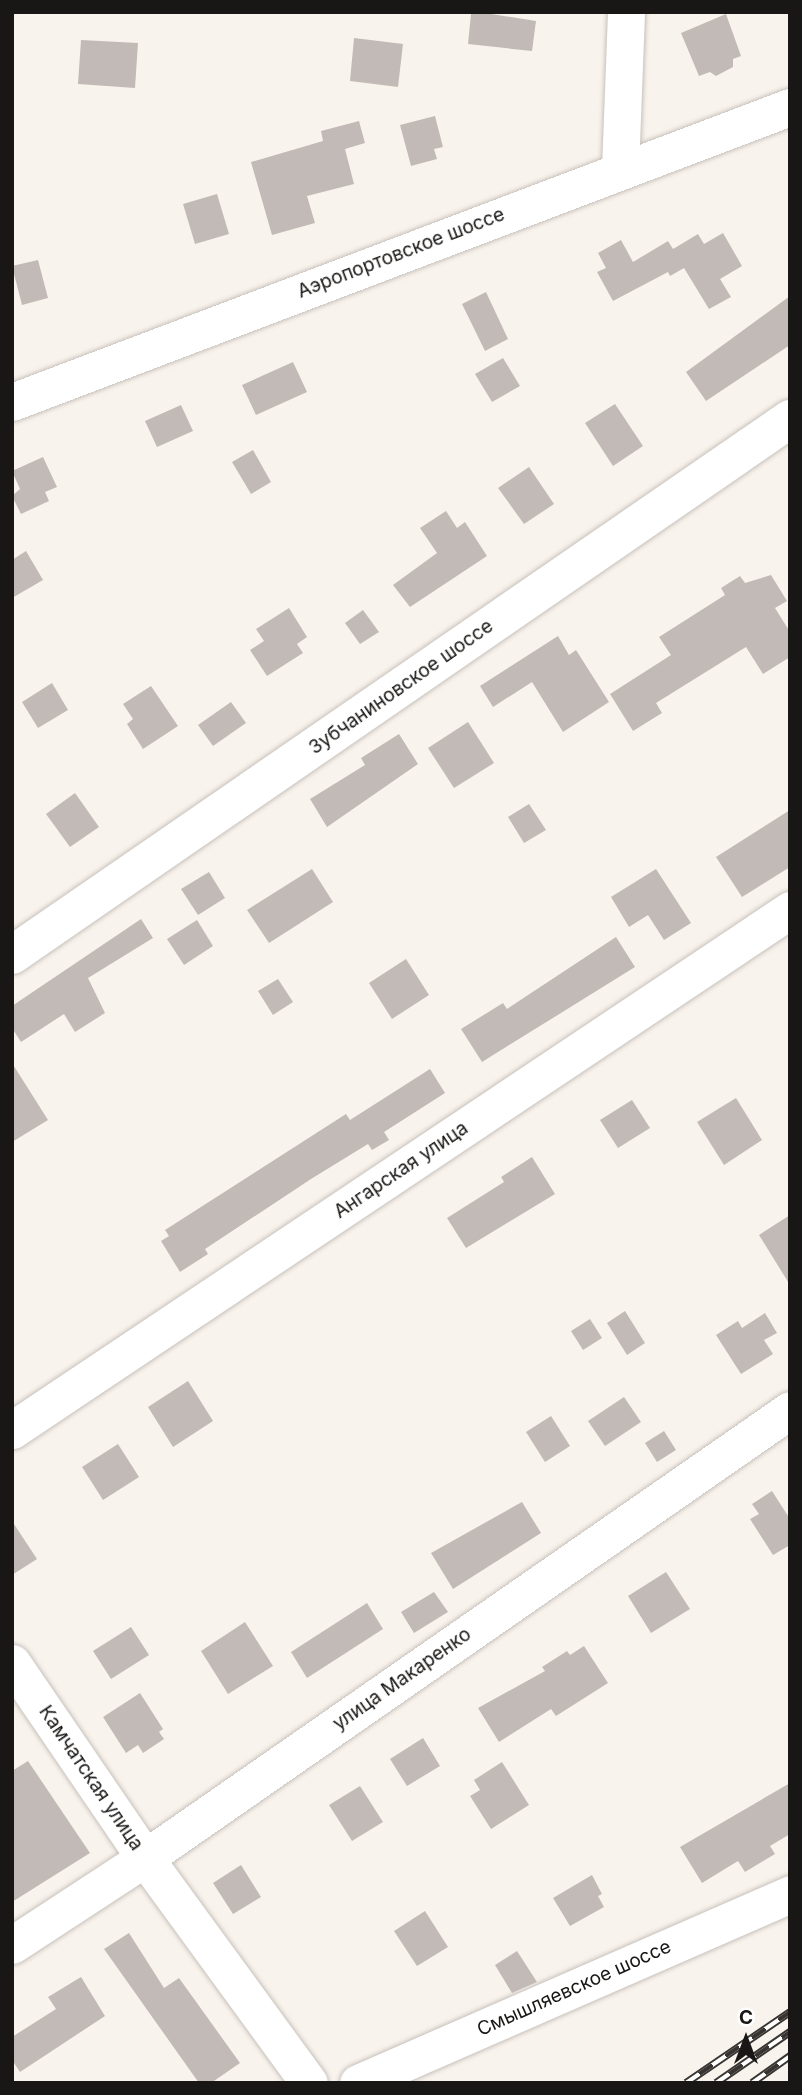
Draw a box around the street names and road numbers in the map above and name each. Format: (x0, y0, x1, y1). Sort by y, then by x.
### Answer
street label: Аэропортовское шоссе (294, 203, 508, 303)
street label: Зубчаниновское шоссе (305, 615, 497, 759)
street label: Ангарская улица (330, 1117, 472, 1223)
street label: улица Макаренко (329, 1623, 475, 1735)
street label: Камчатская улица (34, 1701, 148, 1855)
street label: Смышляевское шоссе (474, 1935, 674, 2041)

